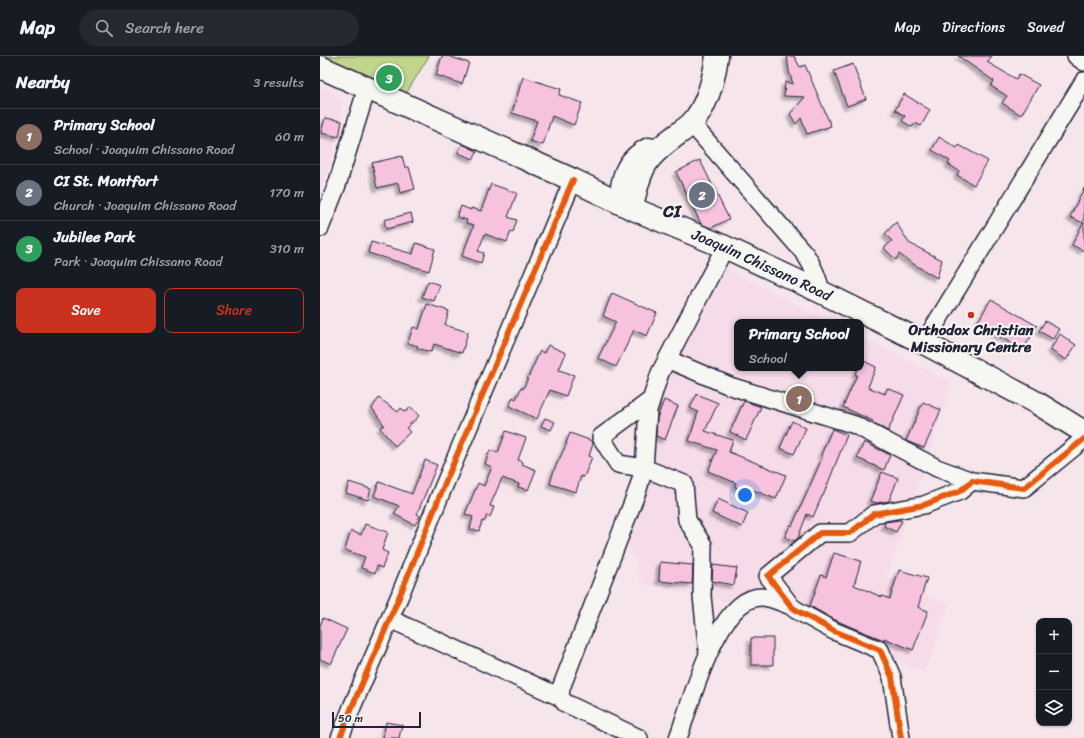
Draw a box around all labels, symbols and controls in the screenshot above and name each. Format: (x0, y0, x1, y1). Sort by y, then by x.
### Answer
search box (79, 10, 359, 46)
text: Map (20, 11, 55, 44)
text: Search here (125, 15, 204, 41)
text: Map (894, 15, 920, 40)
text: Directions (942, 15, 1005, 40)
text: Saved (1027, 15, 1064, 40)
icon: search (93, 17, 115, 39)
pin: 3 (376, 63, 402, 93)
text: Nearby (16, 67, 70, 97)
text: 3 results (253, 71, 304, 94)
text: Primary School (54, 112, 155, 138)
text: 1 (26, 125, 32, 148)
text: 60 m (275, 125, 304, 148)
text: School · Joaquim Chissano Road (54, 138, 234, 161)
text: CI St. Montfort (54, 168, 158, 194)
pin: 2 (689, 180, 715, 210)
text: 2 (25, 181, 33, 204)
text: 170 m (269, 181, 304, 204)
text: Church · Joaquim Chissano Road (54, 194, 236, 217)
district label: CI (662, 196, 682, 226)
street label: Joaquim Chissano Road (687, 221, 837, 309)
text: Jubilee Park (54, 224, 135, 250)
text: 3 (25, 237, 33, 260)
text: 310 m (270, 237, 304, 260)
text: Park · Joaquim Chissano Road (54, 250, 222, 273)
button: Save (16, 288, 156, 333)
button: Share (164, 288, 304, 333)
marker: Orthodox Christian Missionary Centre (966, 310, 976, 320)
place label: Orthodox Christian Missionary Centre (907, 317, 1035, 360)
popup (734, 319, 864, 371)
text: Primary School (749, 321, 849, 347)
text: School (749, 347, 787, 370)
pin: 1 (786, 384, 812, 414)
your location (735, 485, 755, 505)
map controls (1036, 618, 1072, 726)
button: + (1036, 618, 1072, 654)
button: − (1036, 654, 1072, 690)
button: layers (1036, 690, 1072, 726)
text: 50 m (338, 709, 363, 728)
scale bar (332, 710, 421, 729)

